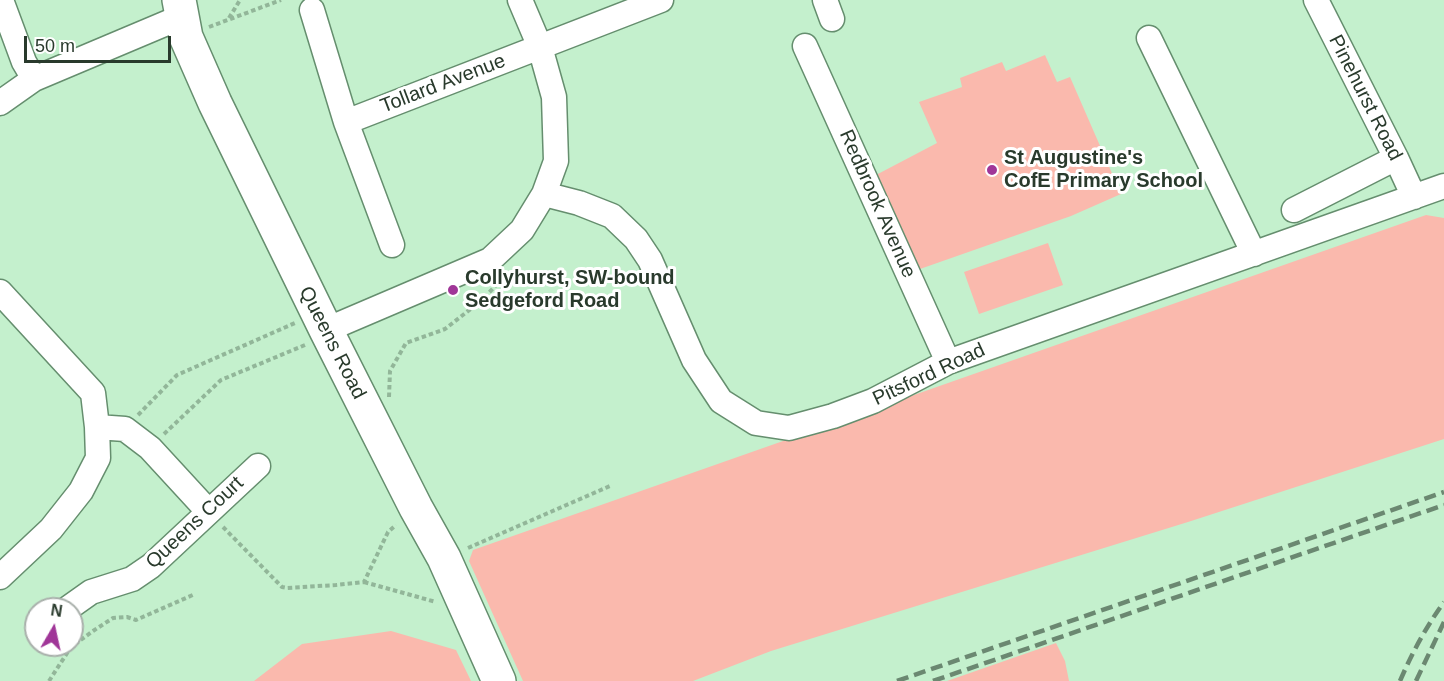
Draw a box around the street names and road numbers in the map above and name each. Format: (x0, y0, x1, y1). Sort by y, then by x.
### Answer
street label: Pinehurst Road (1323, 31, 1407, 165)
street label: Tollard Avenue (377, 49, 509, 119)
street label: Redbrook Avenue (834, 126, 920, 282)
street label: Queens Road (293, 283, 371, 403)
street label: Pitsford Road (869, 339, 989, 411)
street label: Queens Court (141, 472, 249, 574)

